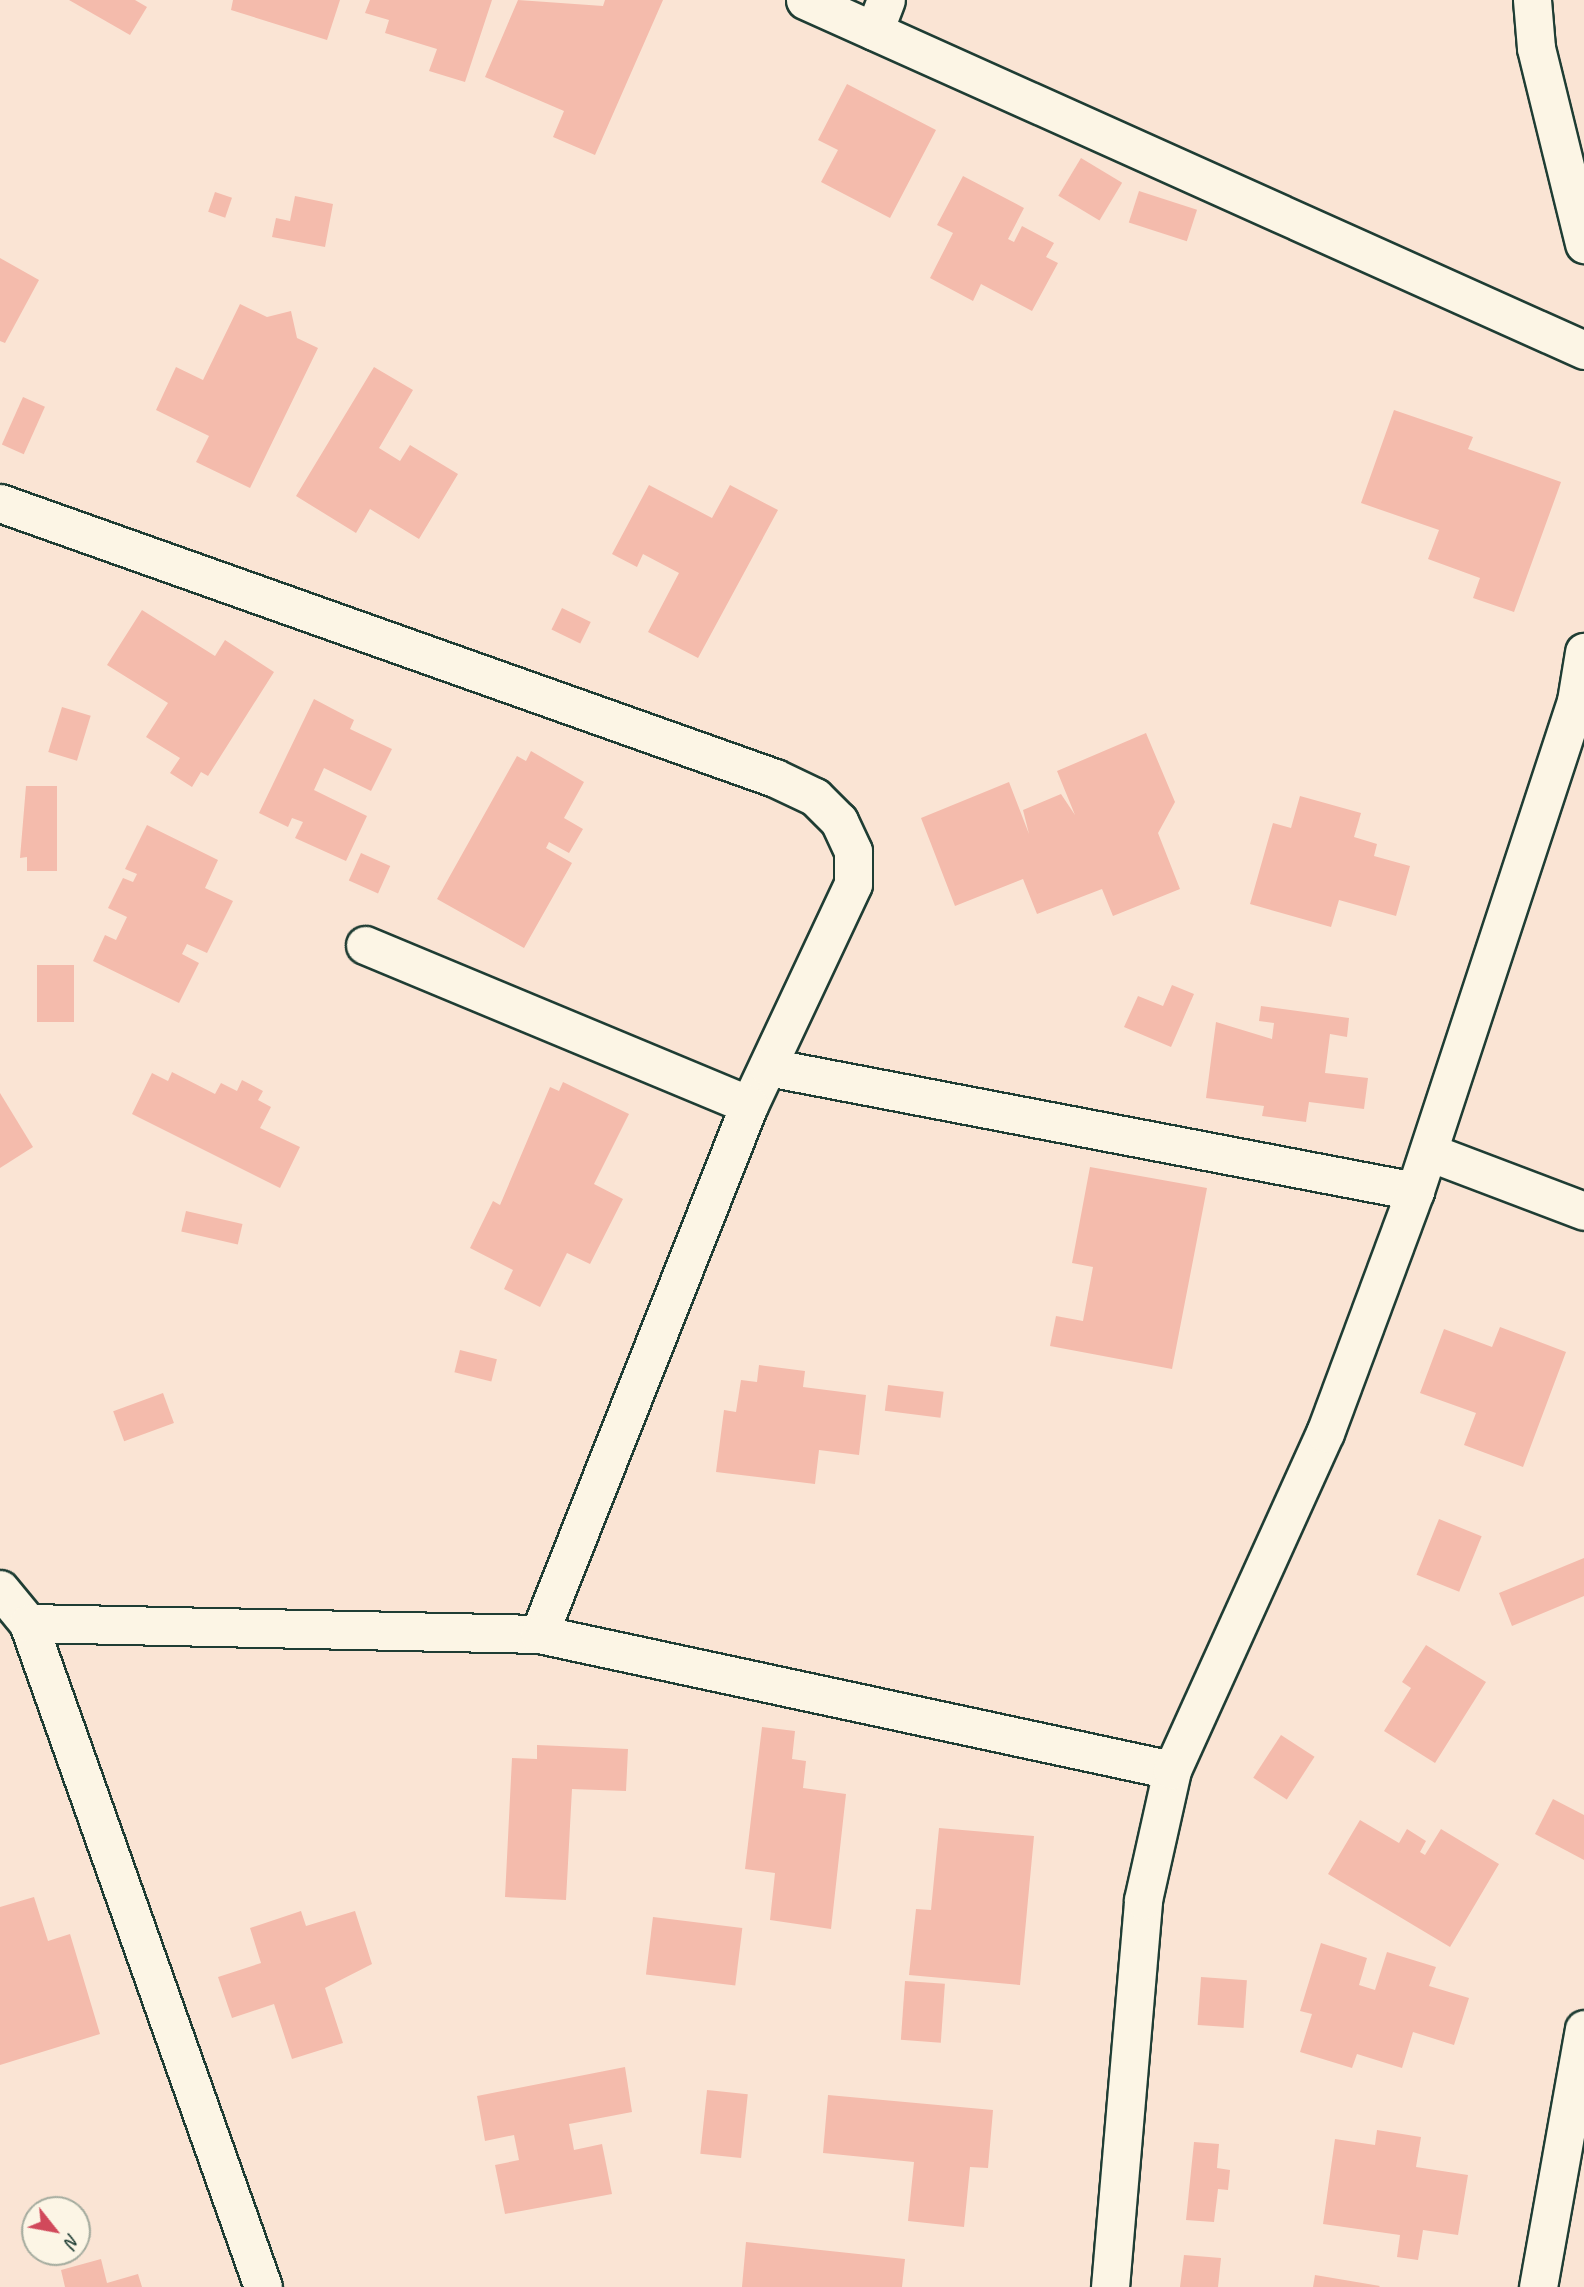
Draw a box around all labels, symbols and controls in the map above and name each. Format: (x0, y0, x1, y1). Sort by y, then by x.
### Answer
north arrow (21, 2196, 91, 2266)
text: N (59, 2230, 86, 2252)

